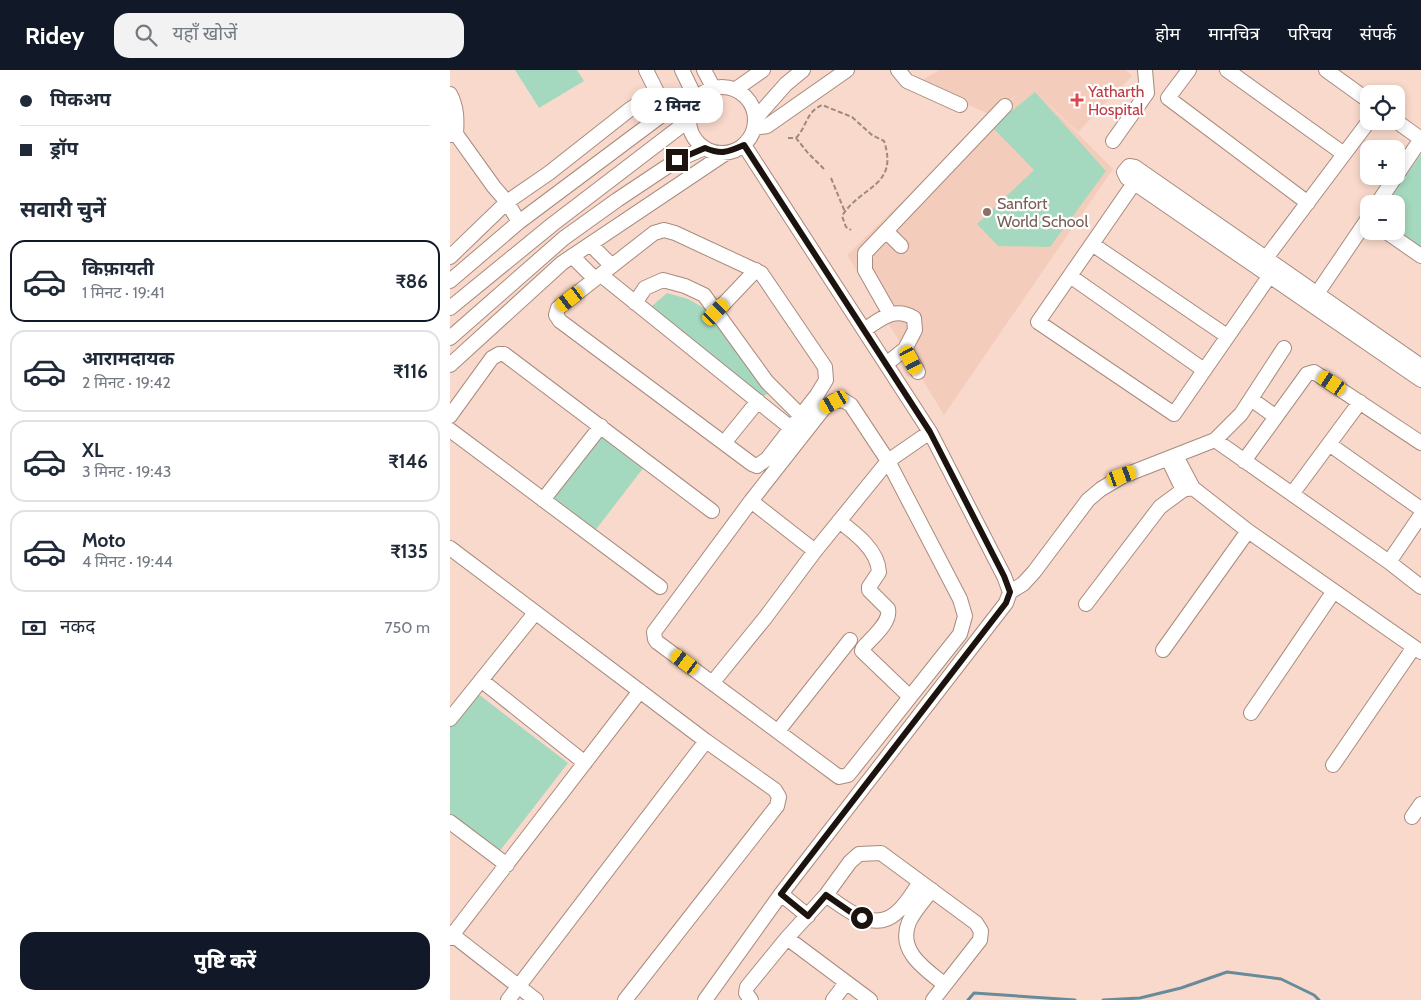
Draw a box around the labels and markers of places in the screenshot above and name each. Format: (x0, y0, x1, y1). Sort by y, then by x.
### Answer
place label: Yatharth Hospital (1087, 82, 1144, 119)
marker: Yatharth Hospital (1070, 93, 1084, 107)
place label: Sanfort World School (997, 194, 1088, 231)
marker: Sanfort World School (981, 206, 993, 218)

